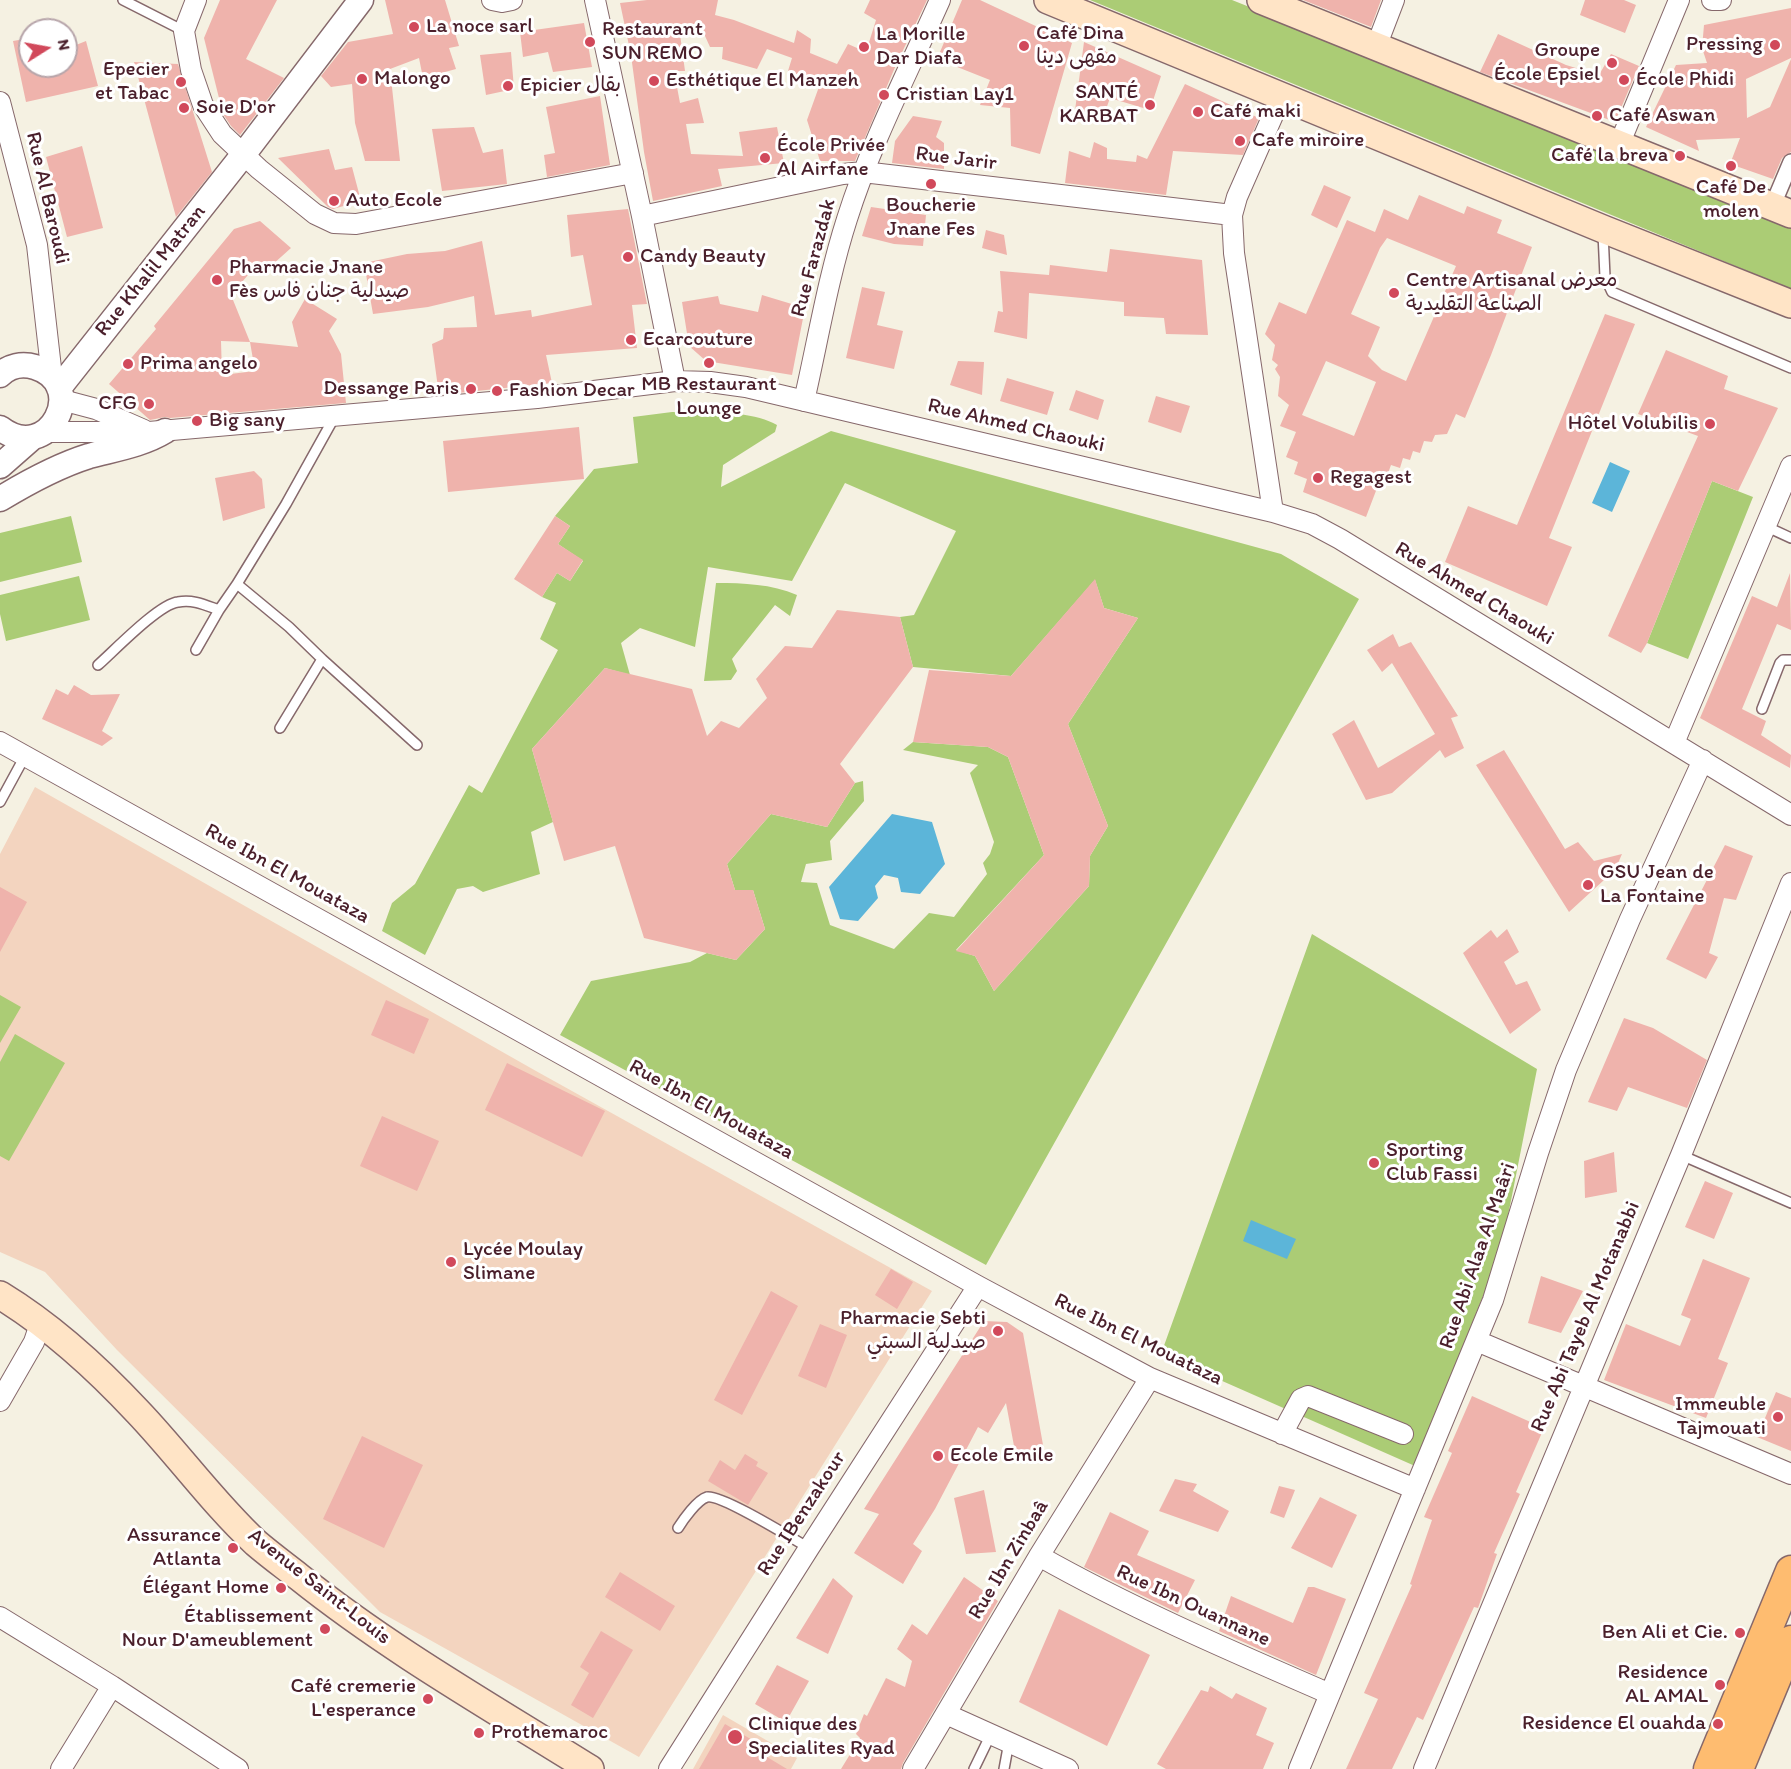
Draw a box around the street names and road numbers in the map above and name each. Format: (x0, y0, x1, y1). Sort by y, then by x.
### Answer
street label: Rue Al Baroudi (20, 129, 74, 267)
street label: Rue Jarir (914, 142, 998, 176)
street label: Rue Farazdak (786, 196, 842, 320)
street label: Rue Khalil Matran (90, 200, 212, 342)
street label: Rue Ahmed Chaouki (925, 393, 1107, 459)
street label: Rue Ahmed Chaouki (1390, 537, 1558, 651)
street label: Rue Ibn El Mouataza (200, 818, 374, 930)
street label: Rue Ibn El Mouataza (624, 1054, 798, 1166)
street label: Rue Abi Alaa Al Maâri (1434, 1160, 1522, 1352)
street label: Rue Abi Tayeb Al Motanabbi (1526, 1198, 1646, 1436)
street label: Rue Ibn El Mouataza (1050, 1288, 1226, 1392)
street label: Rue IBenzakour (752, 1447, 852, 1581)
street label: Rue Ibn Zinbaâ (963, 1496, 1055, 1624)
street label: Avenue Saint-Louis (243, 1523, 395, 1651)
street label: Rue Ibn Ouannane (1112, 1559, 1274, 1653)

